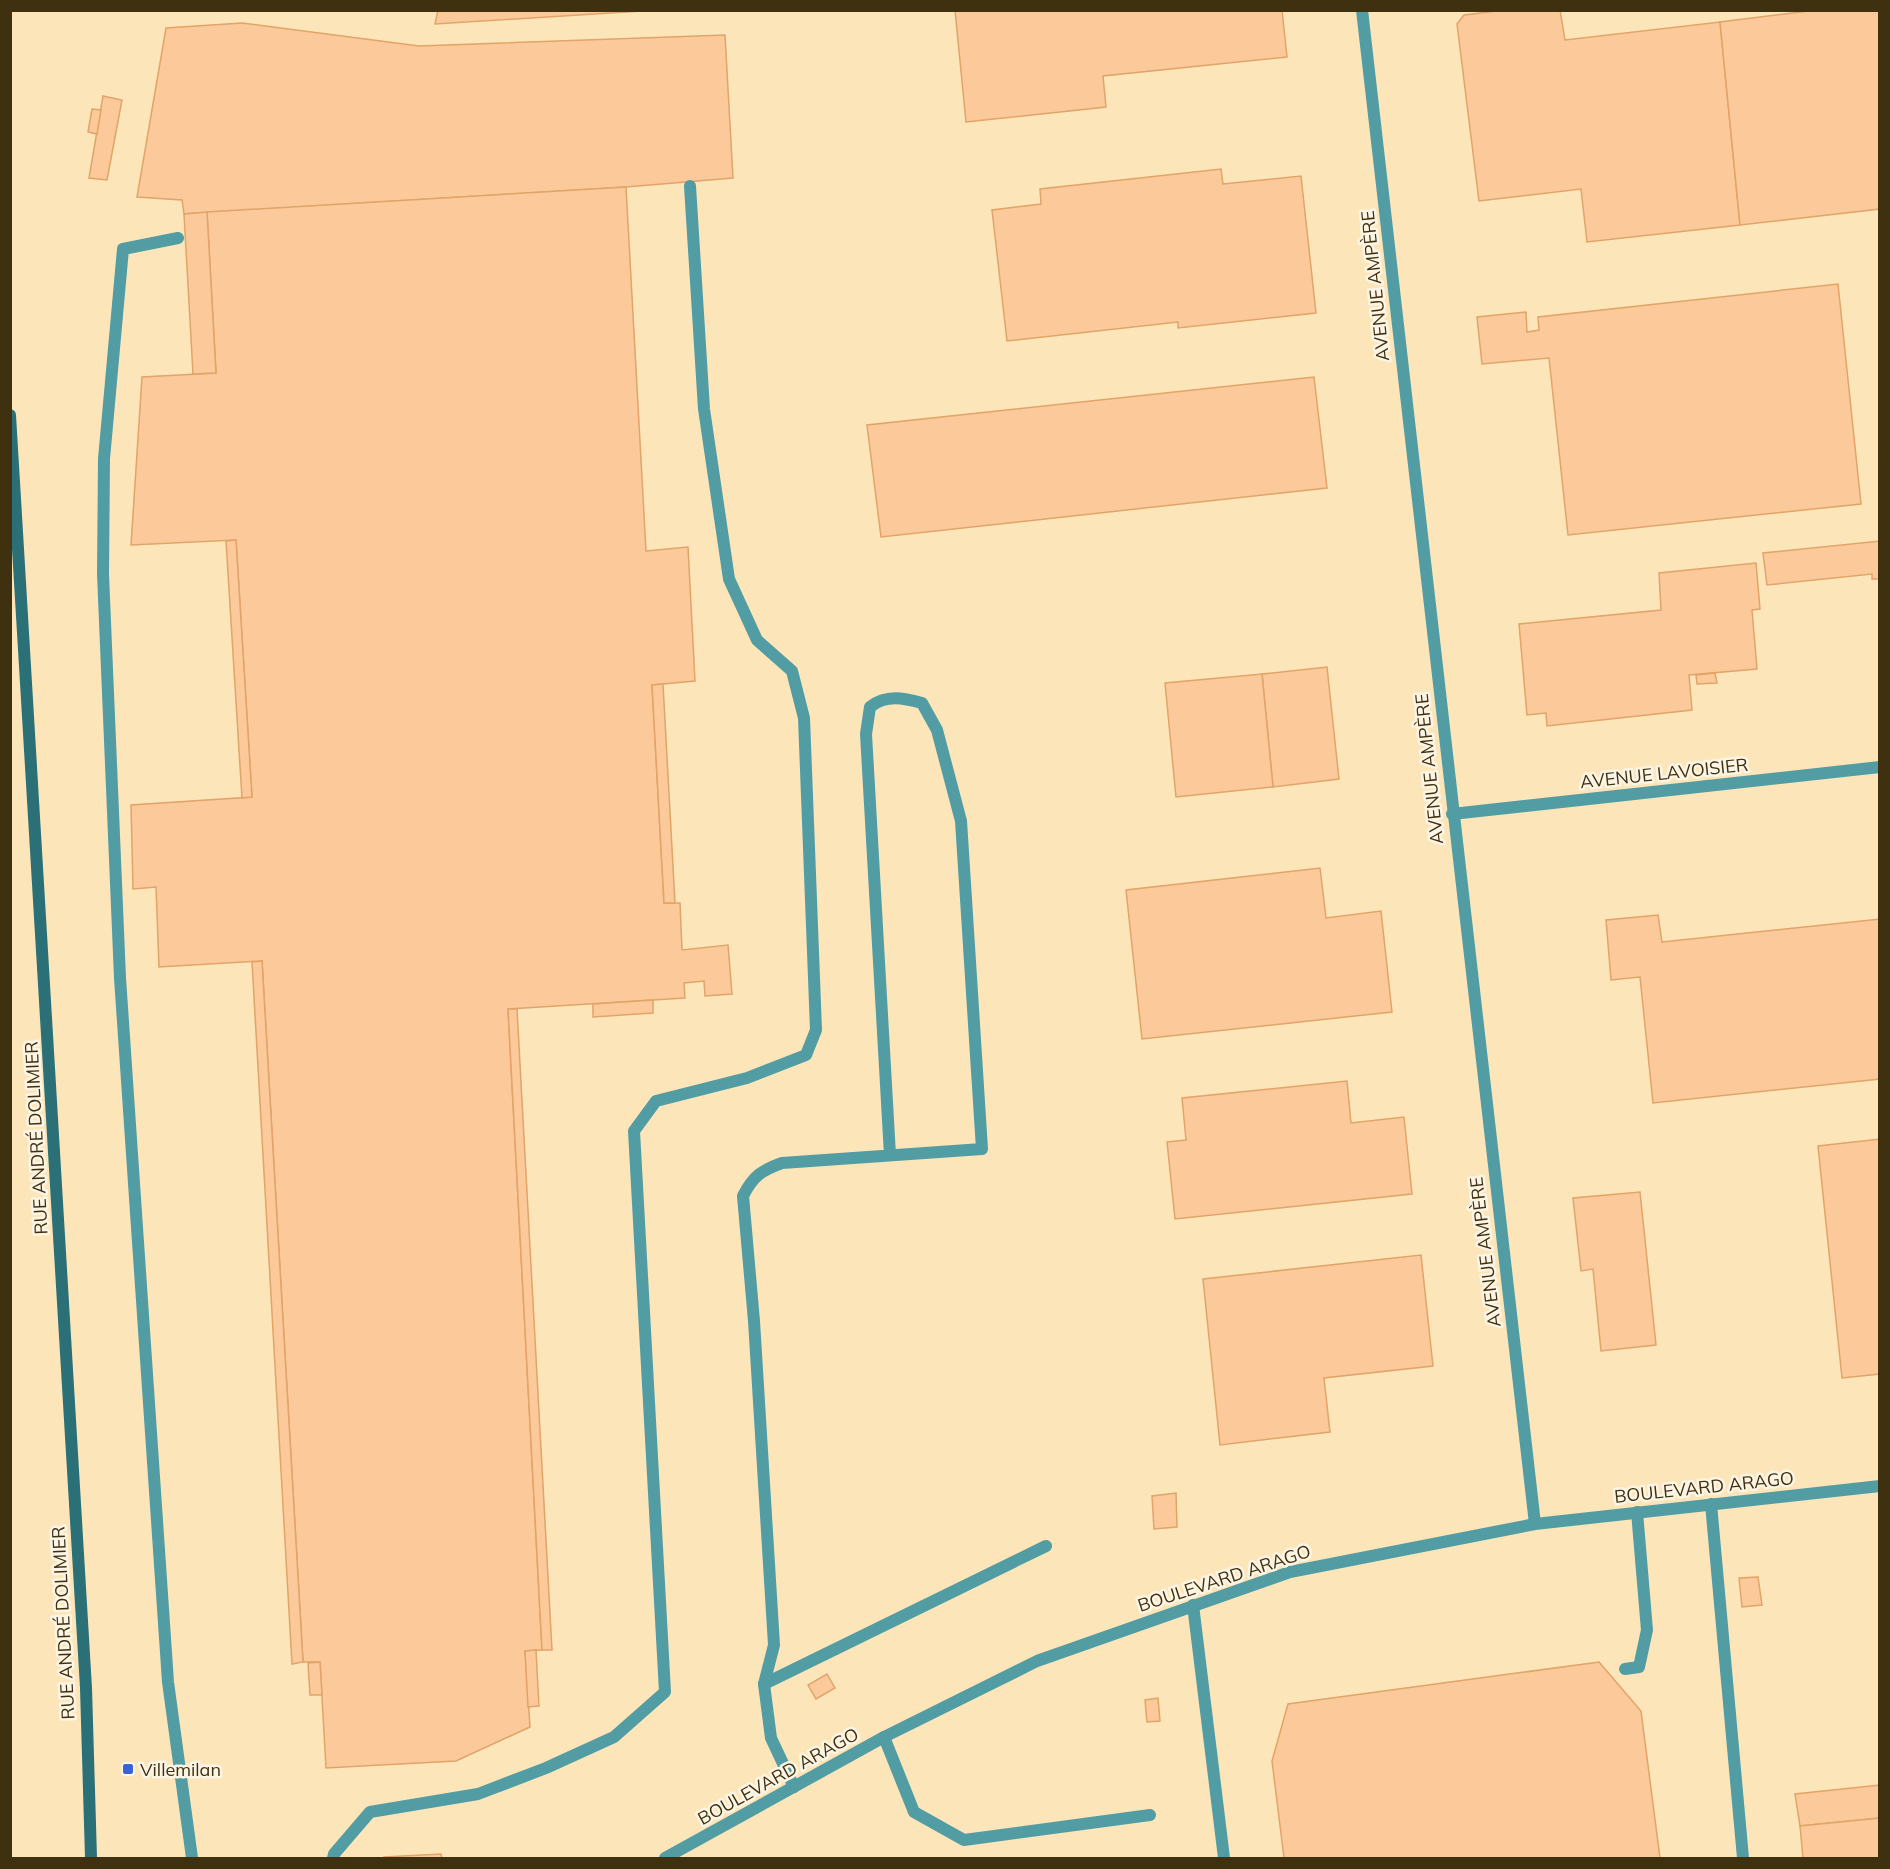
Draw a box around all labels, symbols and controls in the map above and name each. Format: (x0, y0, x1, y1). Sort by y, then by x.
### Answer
street label: AVENUE AMPÈRE (1356, 210, 1394, 362)
street label: AVENUE AMPÈRE (1410, 693, 1448, 845)
street label: AVENUE LAVOISIER (1579, 753, 1749, 793)
street label: RUE ANDRÉ DOLIMIER (19, 1041, 53, 1235)
street label: AVENUE AMPÈRE (1464, 1176, 1506, 1328)
street label: BOULEVARD ARAGO (1613, 1466, 1795, 1508)
street label: RUE ANDRÉ DOLIMIER (46, 1526, 80, 1720)
street label: BOULEVARD ARAGO (1135, 1539, 1313, 1617)
street label: BOULEVARD ARAGO (693, 1722, 863, 1830)
place label: Villemilan (140, 1758, 221, 1781)
marker: Villemilan (121, 1762, 135, 1776)

